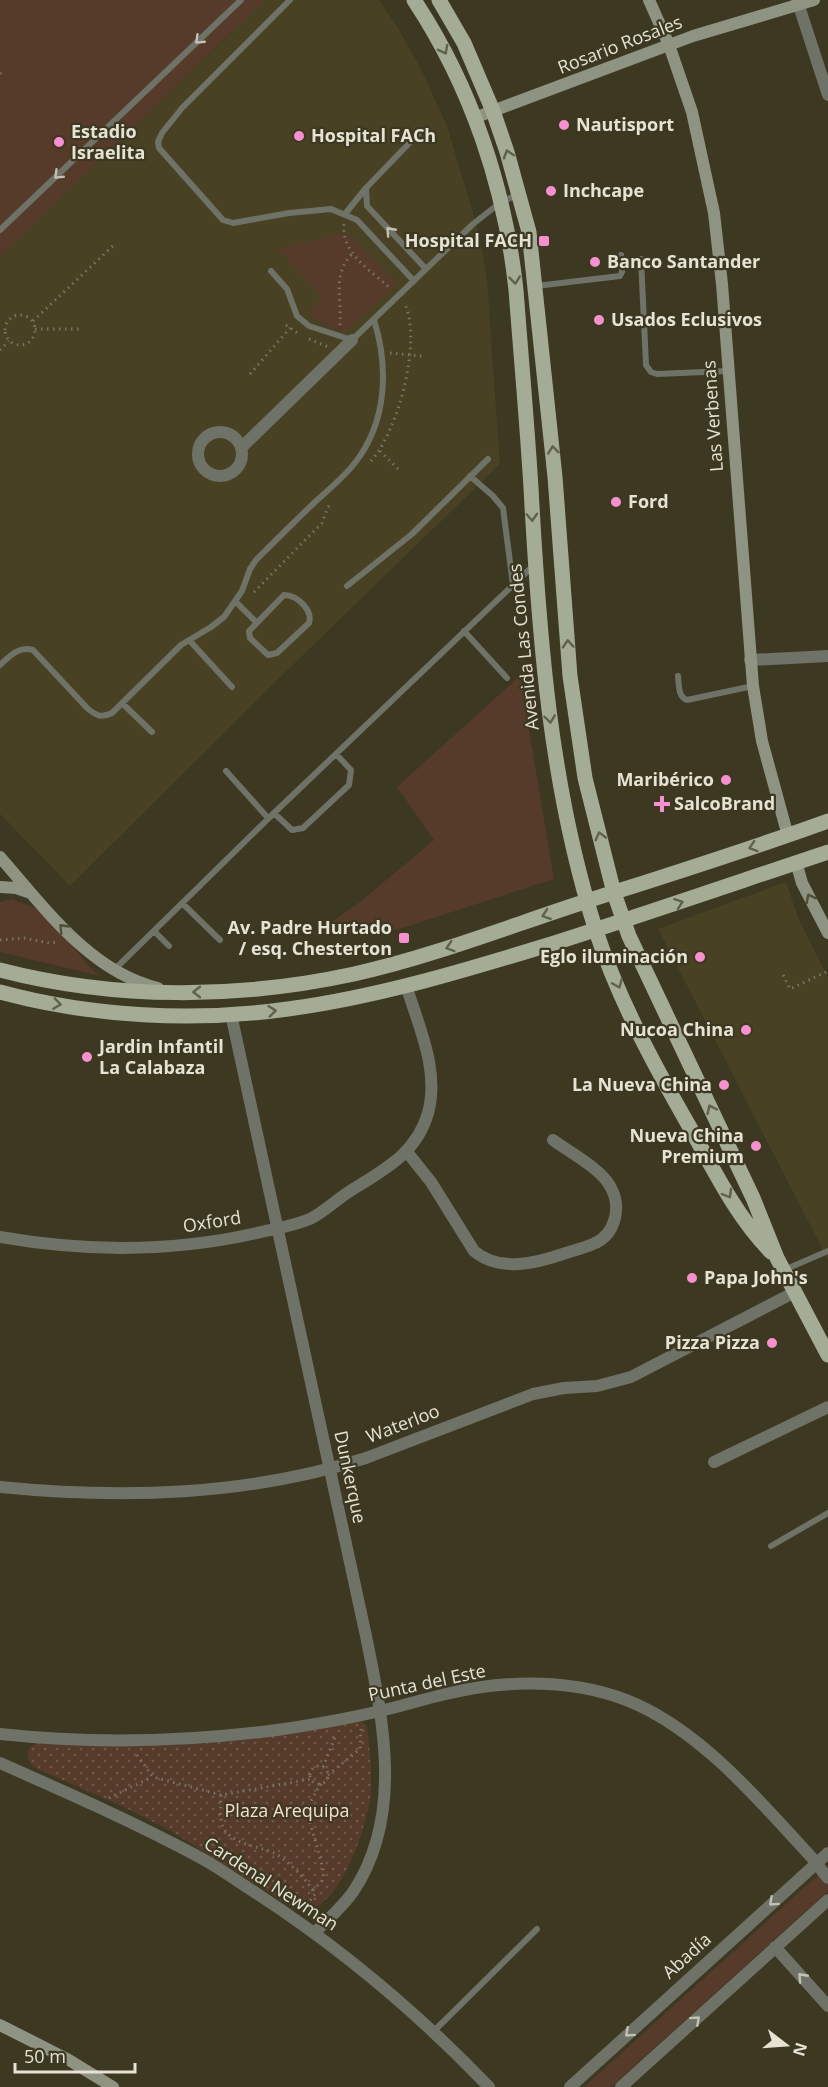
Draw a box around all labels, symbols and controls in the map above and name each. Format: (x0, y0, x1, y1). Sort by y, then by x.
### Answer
street label: Rosario Rosales (554, 9, 685, 79)
one-way arrow (195, 33, 206, 44)
one-way arrow (437, 44, 448, 54)
place label: Nautisport (576, 112, 674, 136)
marker: Nautisport (557, 118, 571, 132)
place label: Estadio Israelita (71, 119, 145, 164)
place label: Hospital FACh (311, 123, 436, 147)
marker: Hospital FACh (292, 129, 306, 143)
marker: Estadio Israelita (52, 135, 66, 149)
one-way arrow (502, 149, 515, 160)
one-way arrow (54, 168, 64, 179)
place label: Inchcape (563, 178, 644, 202)
marker: Inchcape (544, 184, 558, 198)
one-way arrow (386, 227, 397, 238)
place label: Hospital FACH (405, 228, 532, 252)
marker: Hospital FACH (537, 234, 551, 248)
place label: Banco Santander (607, 249, 760, 273)
marker: Banco Santander (588, 255, 602, 269)
one-way arrow (508, 276, 521, 285)
place label: Usados Eclusivos (611, 307, 762, 331)
marker: Usados Eclusivos (592, 313, 606, 327)
street label: Las Verbenas (696, 360, 728, 473)
one-way arrow (547, 445, 560, 454)
place label: Ford (628, 489, 669, 513)
marker: Ford (609, 495, 623, 509)
one-way arrow (526, 512, 539, 521)
street label: Avenida Las Condes (502, 563, 544, 732)
one-way arrow (562, 639, 575, 648)
one-way arrow (543, 715, 555, 724)
place label: Maribérico (616, 767, 714, 791)
marker: Maribérico (719, 773, 733, 787)
place label: SalcoBrand (674, 791, 775, 815)
marker: SalcoBrand (655, 797, 669, 811)
one-way arrow (595, 831, 607, 842)
one-way arrow (748, 840, 759, 853)
one-way arrow (806, 894, 817, 905)
one-way arrow (673, 897, 684, 910)
one-way arrow (541, 908, 552, 920)
place label: Av. Padre Hurtado / esq. Chesterton (227, 915, 392, 960)
one-way arrow (60, 924, 71, 935)
marker: Av. Padre Hurtado / esq. Chesterton (397, 931, 411, 945)
one-way arrow (445, 940, 455, 952)
place label: Eglo iluminación (540, 944, 688, 968)
marker: Eglo iluminación (693, 950, 707, 964)
one-way arrow (611, 978, 623, 989)
one-way arrow (192, 986, 201, 998)
one-way arrow (53, 998, 62, 1010)
one-way arrow (268, 1005, 277, 1018)
place label: Nucoa China (620, 1017, 734, 1041)
marker: Nucoa China (739, 1023, 753, 1037)
place label: Jardin Infantil La Calabaza (97, 1034, 224, 1079)
marker: Jardin Infantil La Calabaza (80, 1050, 94, 1064)
place label: La Nueva China (572, 1072, 712, 1096)
marker: La Nueva China (717, 1078, 731, 1092)
one-way arrow (707, 1104, 719, 1115)
place label: Nueva China Premium (630, 1123, 744, 1168)
marker: Nueva China Premium (749, 1139, 763, 1153)
one-way arrow (721, 1188, 732, 1198)
street label: Oxford (181, 1205, 243, 1237)
place label: Papa John's (704, 1265, 808, 1289)
marker: Papa John's (685, 1271, 699, 1285)
place label: Pizza Pizza (665, 1330, 760, 1354)
marker: Pizza Pizza (765, 1336, 779, 1350)
street label: Waterloo (363, 1398, 443, 1448)
street label: Dunkerque (329, 1428, 373, 1525)
street label: Punta del Este (366, 1658, 488, 1706)
park label: Plaza Arequipa (225, 1798, 349, 1822)
street label: Cardenal Newman (200, 1831, 343, 1936)
one-way arrow (770, 1895, 780, 1906)
street label: Abadía (657, 1927, 716, 1984)
one-way arrow (798, 1973, 809, 1983)
north arrow (756, 2015, 816, 2075)
one-way arrow (689, 2016, 700, 2027)
one-way arrow (625, 2026, 636, 2037)
scale bar (15, 2036, 135, 2074)
text: N (788, 2040, 813, 2059)
text: 50 m (24, 2044, 66, 2068)

